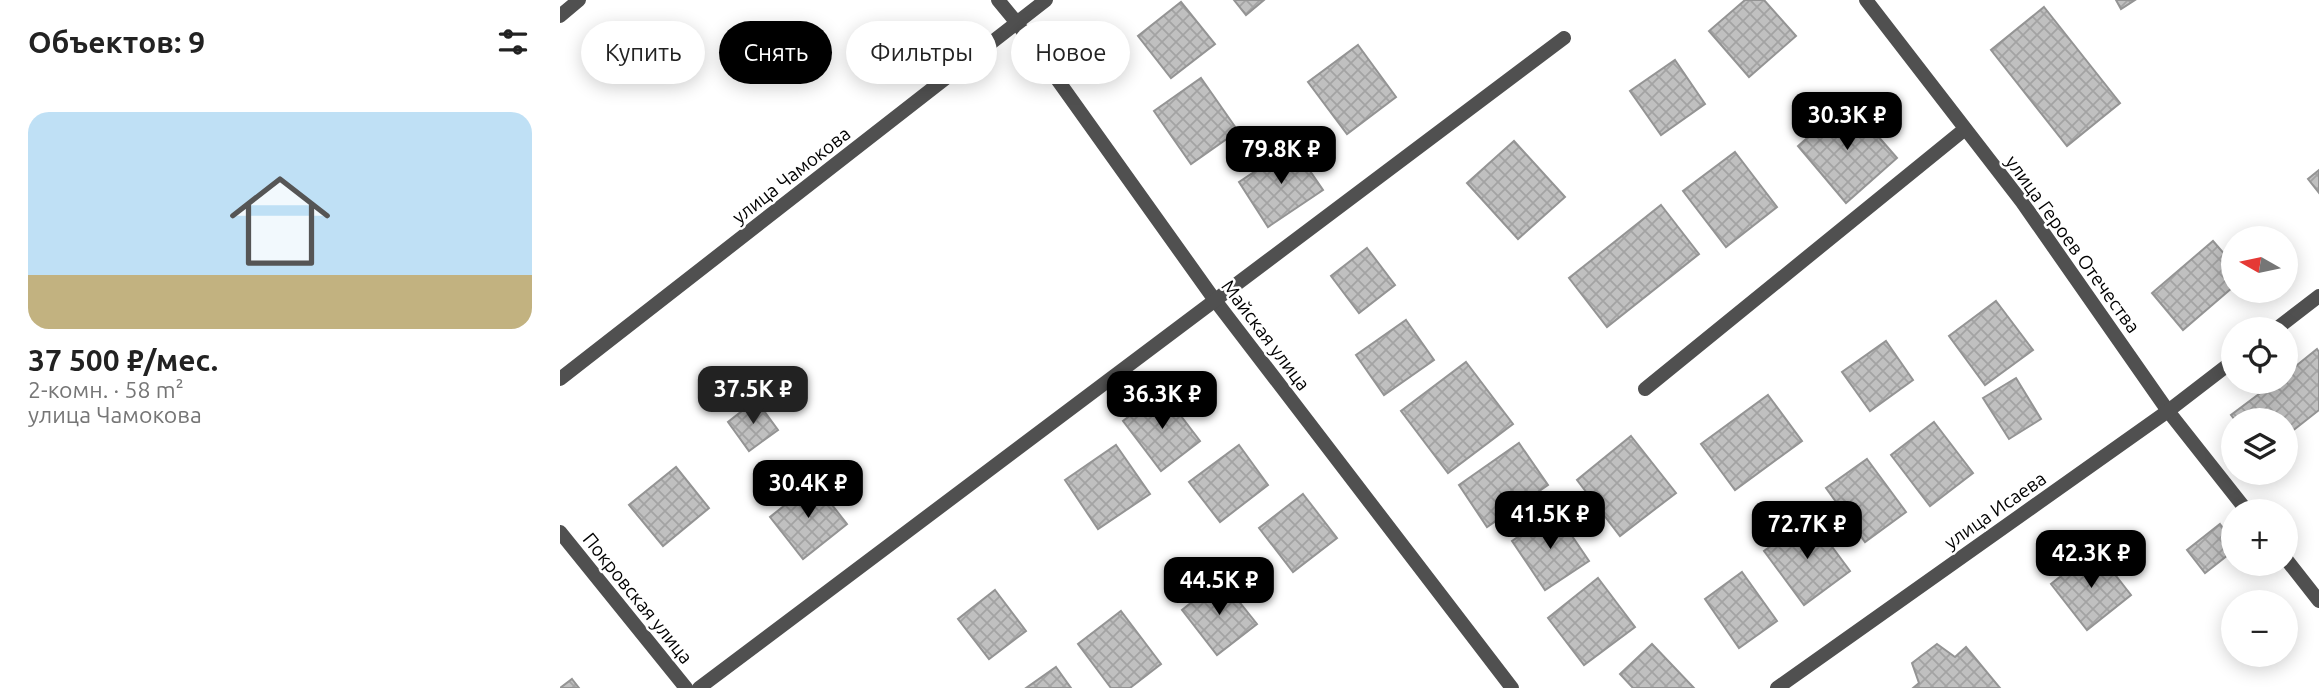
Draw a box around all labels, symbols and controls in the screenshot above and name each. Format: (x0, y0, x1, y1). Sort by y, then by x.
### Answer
chip: Купить (581, 21, 705, 84)
chip: Снять (719, 21, 832, 84)
chip: Фильтры (846, 21, 997, 84)
chip: Новое (1011, 21, 1130, 84)
icon: filters (494, 23, 532, 61)
text: Объектов: 9 (28, 25, 205, 59)
pin: 30.3K ₽ (1782, 92, 1912, 152)
text: 30.3K ₽ (1808, 102, 1886, 127)
street label: улица Чамокова (728, 122, 854, 228)
pin: 79.8K ₽ (1216, 127, 1346, 186)
text: 79.8K ₽ (1242, 136, 1320, 161)
street label: улица Героев Отечества (2001, 151, 2145, 337)
icon: home (217, 158, 343, 284)
north arrow (2221, 226, 2298, 303)
map controls (2221, 226, 2298, 667)
street label: Майская улица (1217, 275, 1315, 395)
button: locate (2221, 317, 2298, 394)
text: 37 500 ₽/мес. (28, 343, 218, 377)
pin: 37.5K ₽ (688, 366, 818, 426)
pin: 36.3K ₽ (1097, 372, 1227, 431)
text: 37.5K ₽ (714, 376, 792, 401)
text: 2-комн. · 58 m² (28, 377, 184, 402)
text: 36.3K ₽ (1123, 381, 1201, 406)
text: улица Чамокова (28, 402, 202, 427)
button: layers (2221, 408, 2298, 485)
pin: 30.4K ₽ (743, 461, 873, 520)
street label: улица Исаева (1940, 467, 2050, 553)
text: 30.4K ₽ (769, 470, 847, 495)
pin: 41.5K ₽ (1485, 491, 1615, 551)
button: + (2221, 499, 2298, 576)
text: 41.5K ₽ (1511, 501, 1589, 526)
pin: 72.7K ₽ (1742, 502, 1872, 561)
text: 72.7K ₽ (1768, 511, 1846, 536)
street label: Покровская улица (579, 528, 697, 668)
pin: 42.3K ₽ (2026, 530, 2156, 590)
text: 42.3K ₽ (2052, 540, 2130, 565)
pin: 44.5K ₽ (1154, 558, 1284, 617)
text: 44.5K ₽ (1180, 567, 1258, 592)
button: − (2221, 590, 2298, 667)

